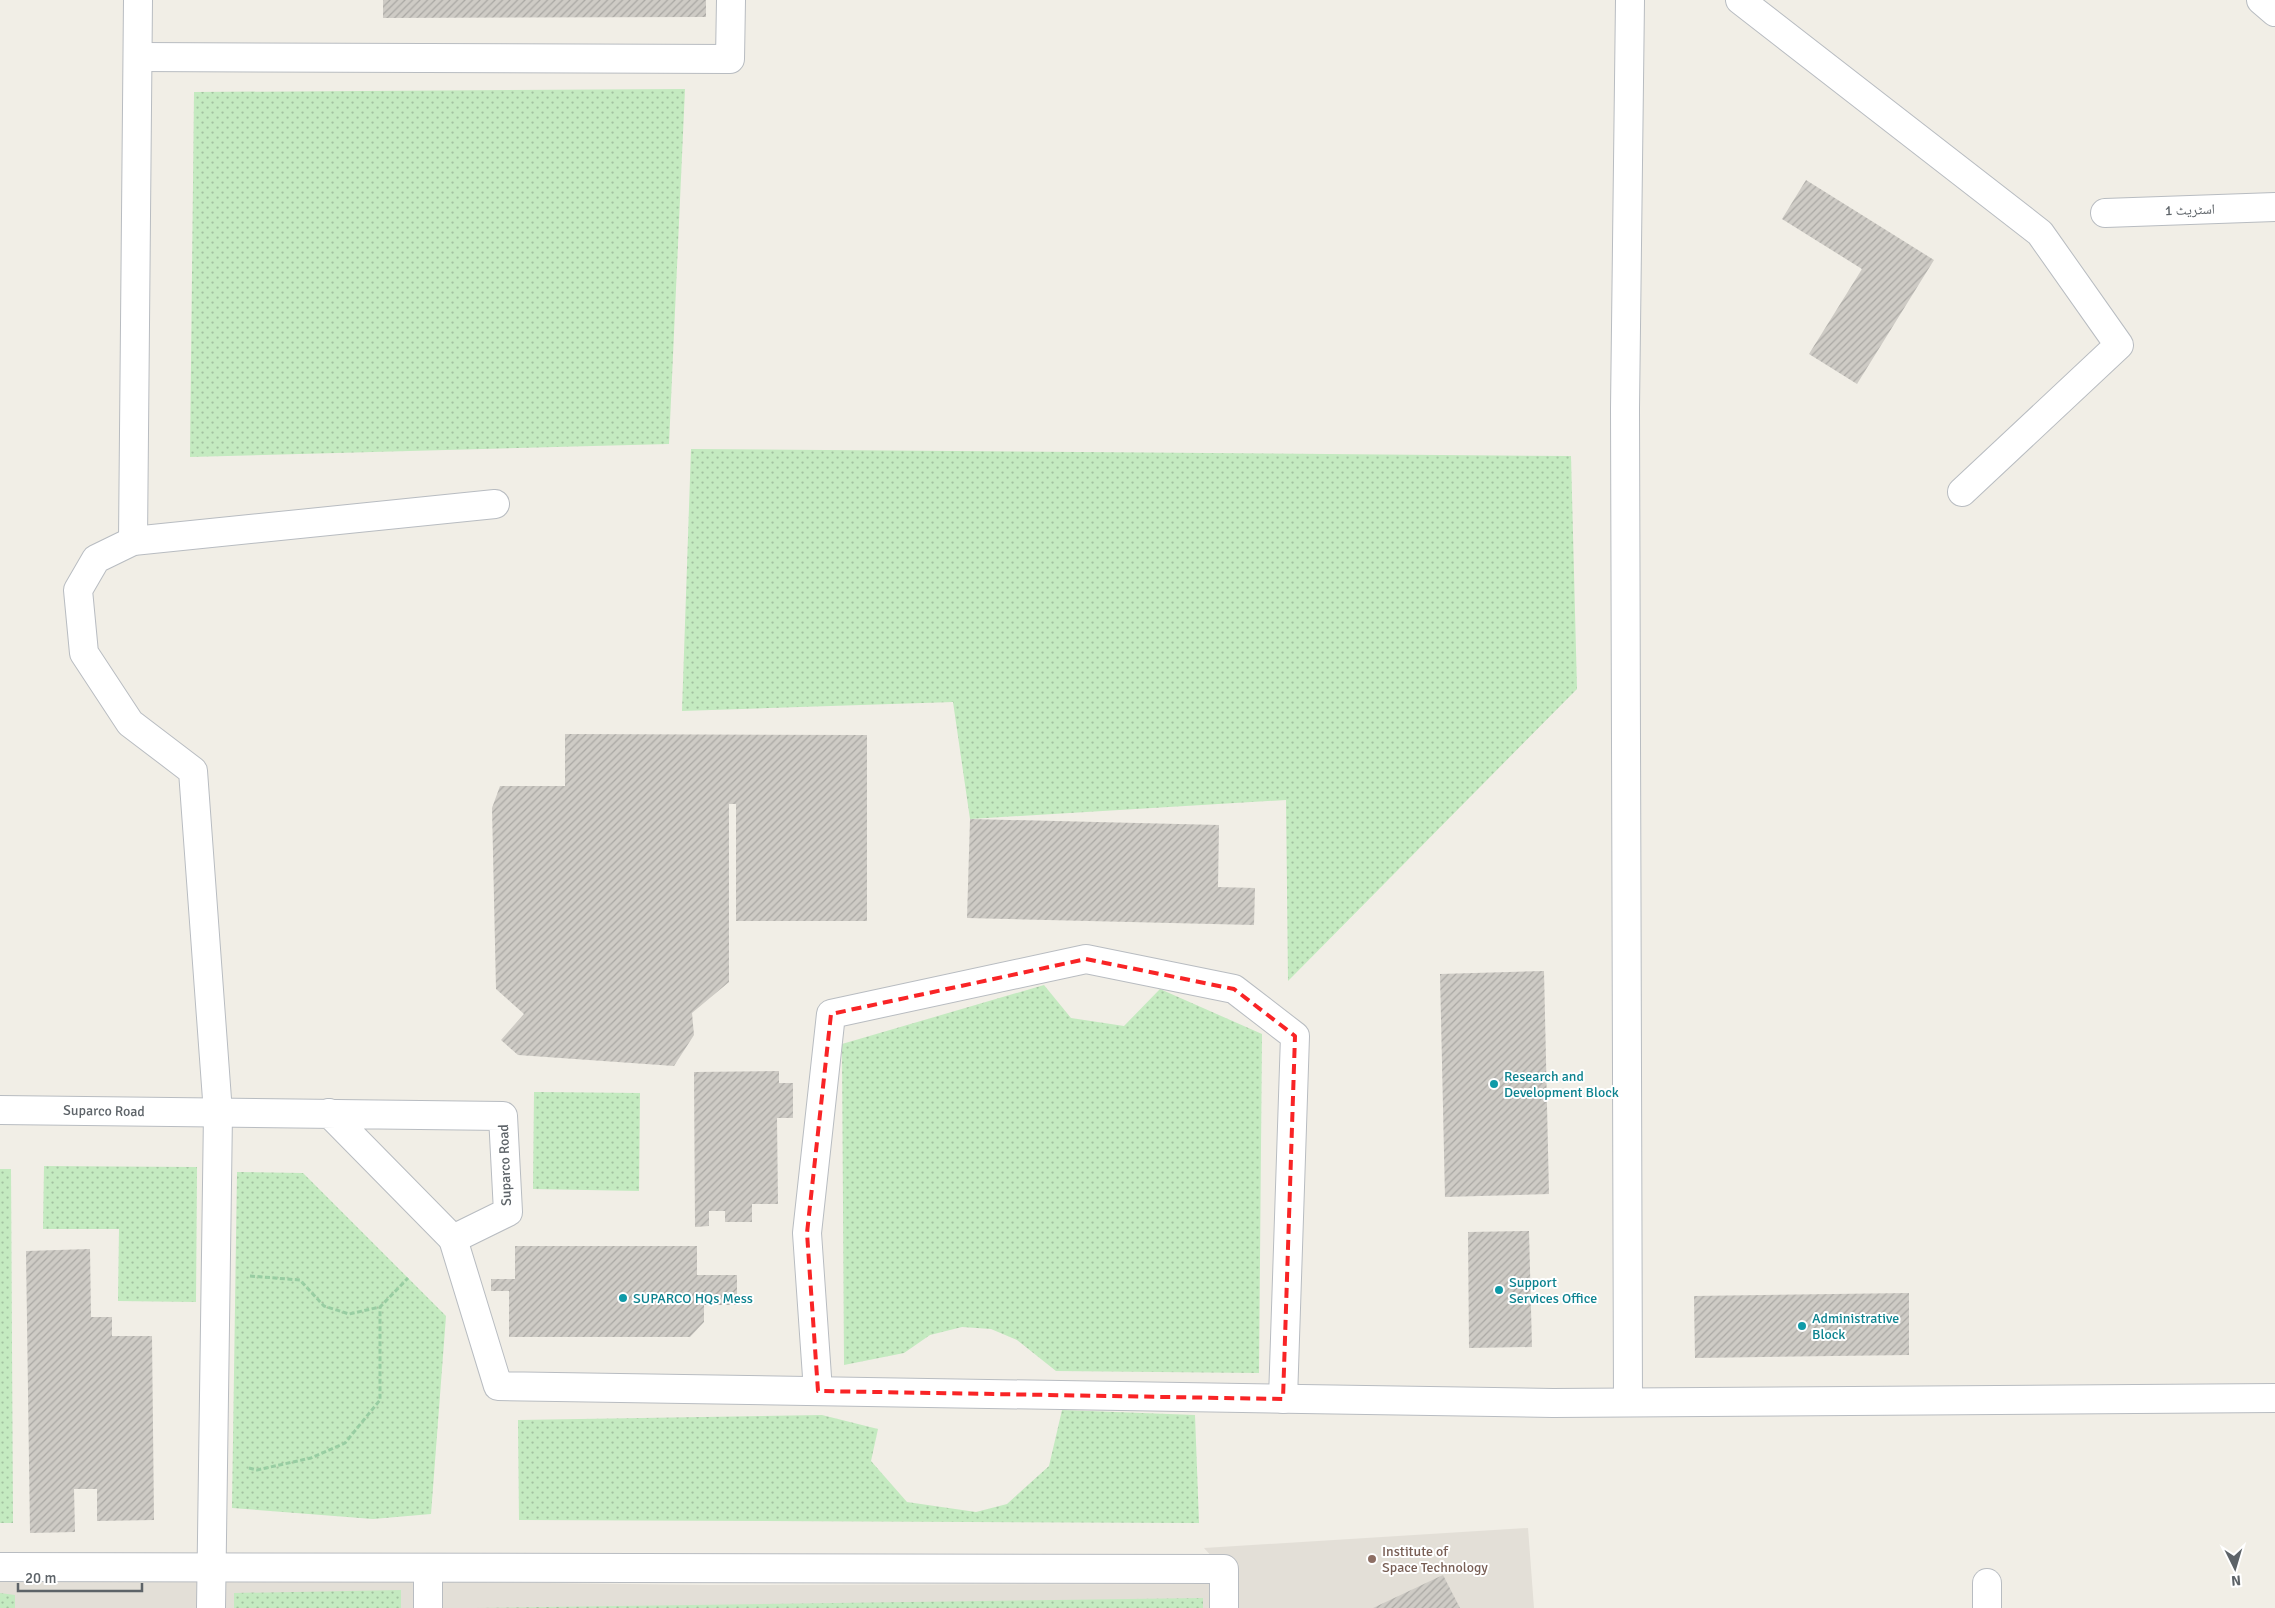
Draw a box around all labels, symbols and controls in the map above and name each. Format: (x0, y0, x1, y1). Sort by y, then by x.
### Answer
street label: اسٹریٹ 1 (2165, 201, 2215, 219)
place label: Research and Development Block (1504, 1068, 1619, 1101)
marker: Research and Development Block (1488, 1078, 1500, 1090)
street label: Suparco Road (63, 1102, 145, 1120)
street label: Suparco Road (495, 1124, 515, 1206)
place label: Support Services Office (1509, 1274, 1597, 1307)
marker: Support Services Office (1493, 1284, 1505, 1296)
place label: SUPARCO HQs Mess (633, 1290, 753, 1307)
marker: SUPARCO HQs Mess (617, 1292, 629, 1304)
place label: Administrative Block (1812, 1310, 1899, 1343)
marker: Administrative Block (1796, 1320, 1808, 1332)
place label: Institute of Space Technology (1382, 1543, 1488, 1576)
north arrow (2210, 1543, 2260, 1593)
marker: Institute of Space Technology (1366, 1553, 1378, 1565)
scale bar (18, 1560, 141, 1592)
text: 20 m (25, 1569, 56, 1587)
text: N (2230, 1572, 2242, 1589)

